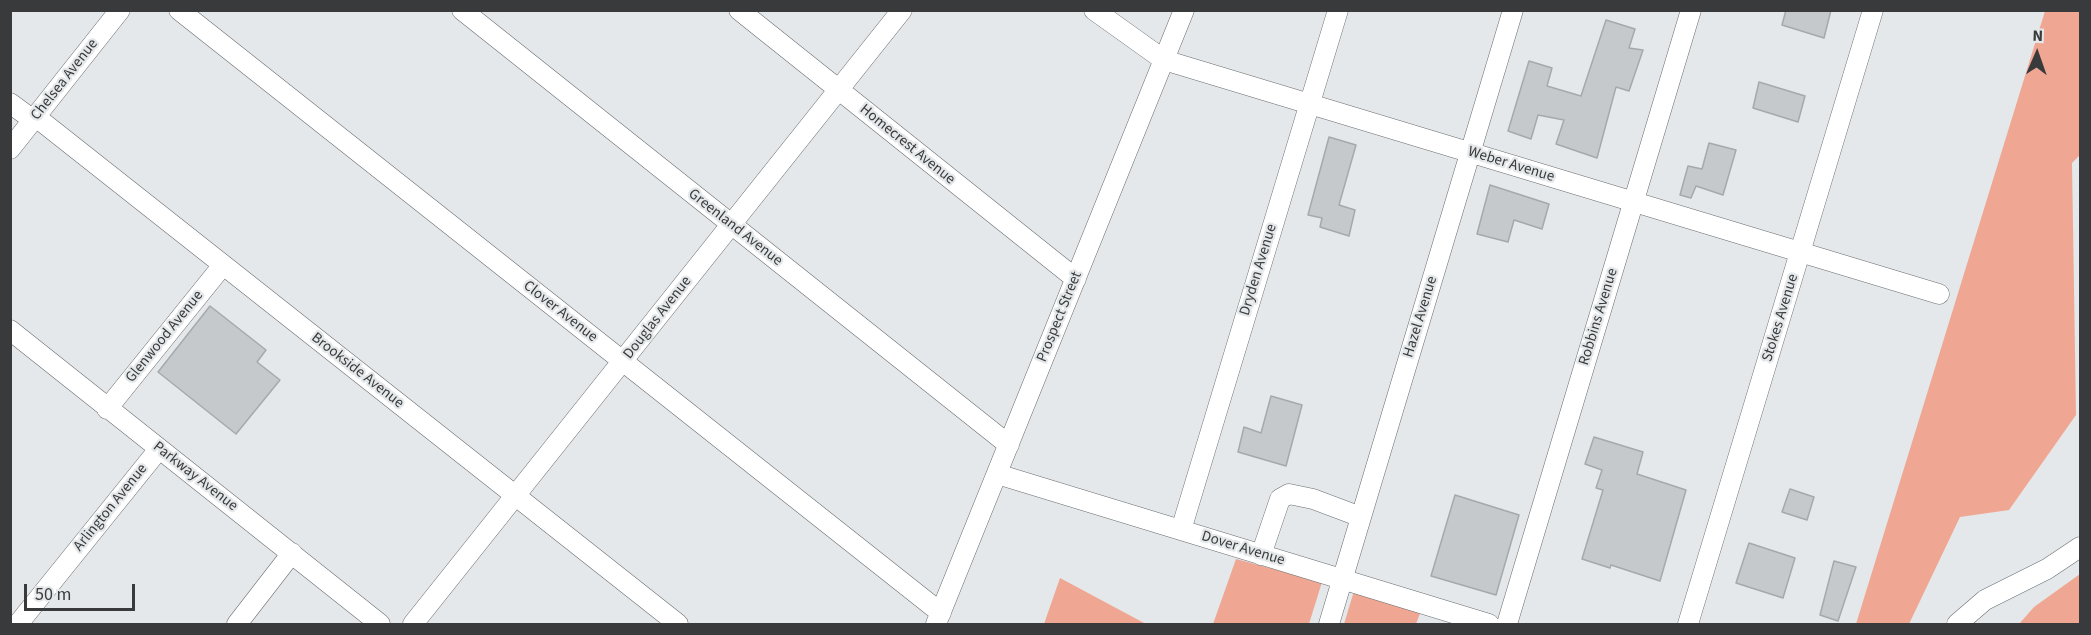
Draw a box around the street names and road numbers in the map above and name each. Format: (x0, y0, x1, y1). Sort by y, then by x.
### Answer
street label: Chelsea Avenue (28, 36, 102, 124)
street label: Homecrest Avenue (856, 101, 958, 189)
street label: Weber Avenue (1466, 143, 1556, 187)
street label: Greenland Avenue (684, 186, 786, 270)
street label: Dryden Avenue (1237, 222, 1281, 318)
street label: Robbins Avenue (1576, 266, 1622, 368)
street label: Prospect Street (1034, 269, 1086, 365)
street label: Stokes Avenue (1759, 272, 1803, 364)
street label: Douglas Avenue (620, 273, 696, 363)
street label: Hazel Avenue (1400, 274, 1442, 360)
street label: Clover Avenue (519, 277, 601, 347)
street label: Glenwood Avenue (122, 287, 208, 387)
street label: Brookside Avenue (307, 329, 407, 413)
street label: Parkway Avenue (149, 438, 241, 516)
street label: Arlington Avenue (70, 461, 152, 555)
street label: Dover Avenue (1199, 528, 1287, 570)

